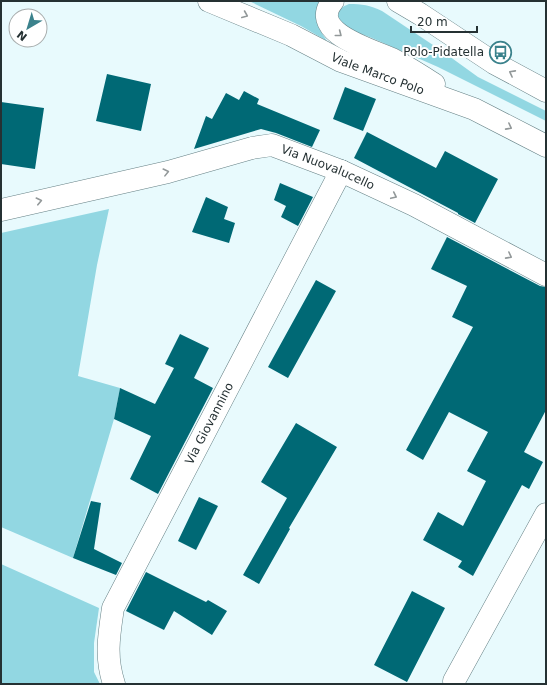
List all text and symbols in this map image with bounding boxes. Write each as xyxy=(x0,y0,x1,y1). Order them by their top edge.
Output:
north arrow xyxy=(8,8,48,48)
scale bar xyxy=(411,8,477,34)
one-way arrow xyxy=(242,11,249,19)
text: 20 m xyxy=(417,15,448,29)
text: N xyxy=(15,28,30,43)
one-way arrow xyxy=(335,29,342,36)
bus stop icon: Polo-Pidatella xyxy=(487,39,513,65)
place label: Polo-Pidatella xyxy=(403,45,484,59)
street label: Viale Marco Polo xyxy=(329,50,426,97)
one-way arrow xyxy=(508,70,516,78)
one-way arrow xyxy=(504,122,512,130)
street label: Via Nuovalucello xyxy=(279,142,377,193)
one-way arrow xyxy=(163,169,169,177)
one-way arrow xyxy=(390,191,398,199)
one-way arrow xyxy=(36,198,42,206)
one-way arrow xyxy=(505,251,513,258)
street label: Via Giovannino xyxy=(182,380,236,467)

